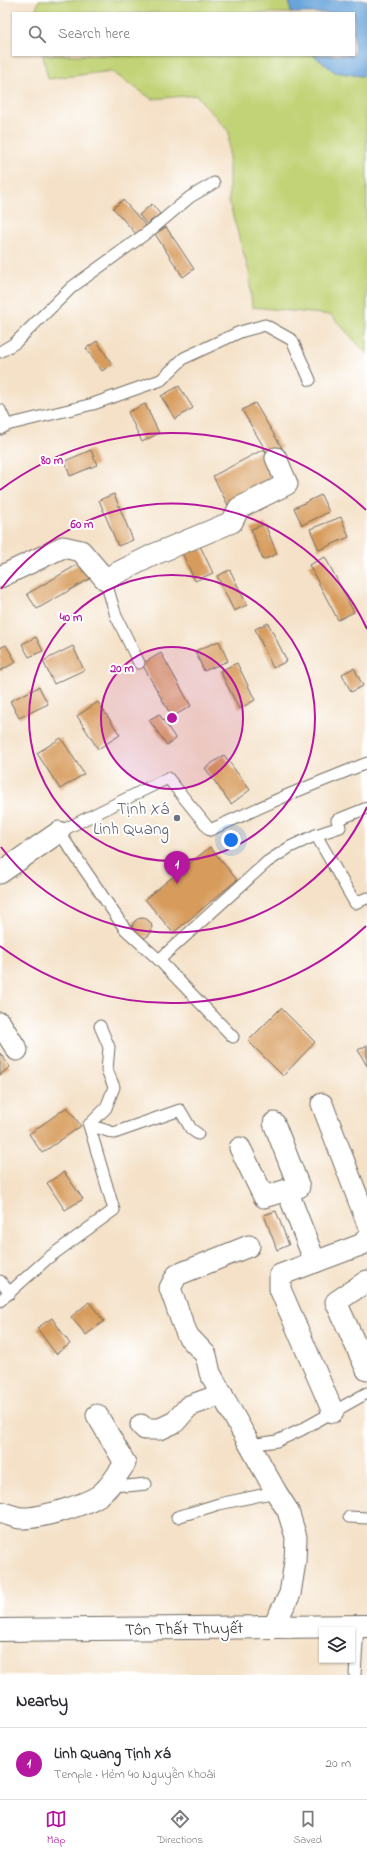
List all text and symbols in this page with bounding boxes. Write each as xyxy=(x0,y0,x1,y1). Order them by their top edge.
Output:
search box xyxy=(12,12,355,56)
icon: search xyxy=(26,23,48,45)
text: Search here xyxy=(58,23,130,45)
text: 80 m xyxy=(40,452,64,470)
text: 60 m xyxy=(70,516,94,534)
text: 40 m xyxy=(59,609,83,627)
text: 20 m xyxy=(109,660,134,678)
centre of rings xyxy=(165,711,179,725)
place label: Tịnh Xá Linh Quang xyxy=(93,797,169,844)
marker: Tịnh Xá Linh Quang xyxy=(172,813,182,823)
your location xyxy=(221,830,241,850)
pin: 1 xyxy=(164,851,190,884)
street label: Tôn Thất Thuyết xyxy=(125,1616,244,1644)
map controls xyxy=(319,1627,355,1663)
button: layers xyxy=(319,1627,355,1663)
text: Nearby xyxy=(16,1689,68,1714)
text: Linh Quang Tịnh Xá xyxy=(54,1743,171,1765)
text: 1 xyxy=(27,1754,31,1773)
text: 20 m xyxy=(326,1754,351,1773)
text: Temple · Hẻm 40 Nguyễn Khoái xyxy=(54,1765,216,1784)
tab: Map xyxy=(45,1808,67,1848)
tab: Directions xyxy=(157,1808,203,1848)
tab: Saved xyxy=(293,1808,322,1848)

